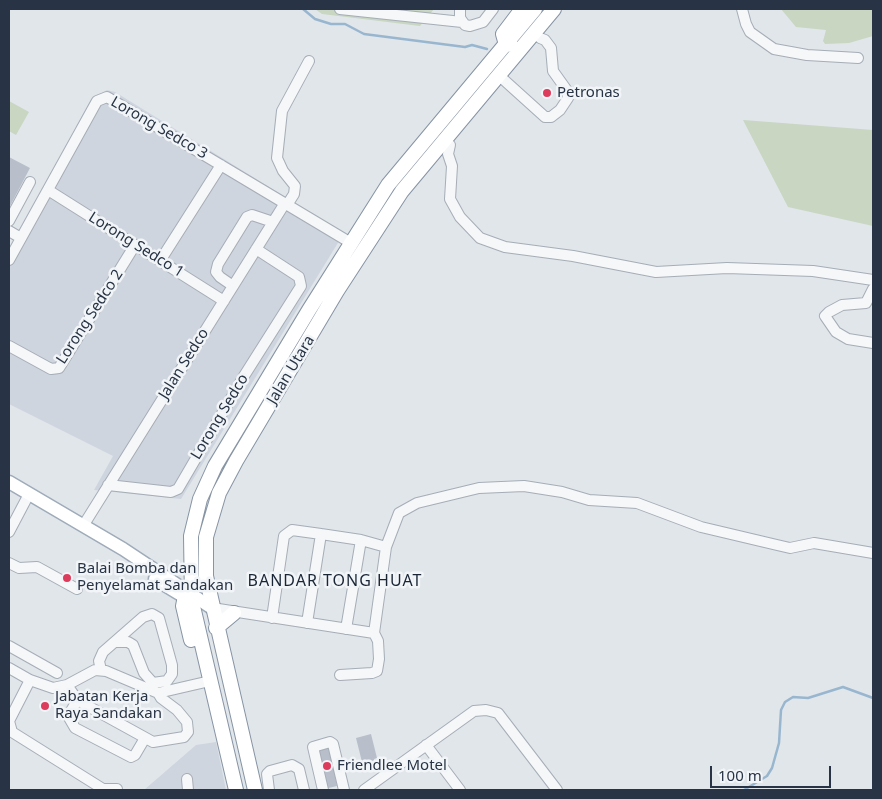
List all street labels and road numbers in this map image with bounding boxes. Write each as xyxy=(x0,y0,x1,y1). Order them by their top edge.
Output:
street label: Lorong Sedco 3 xyxy=(107,93,211,163)
street label: Lorong Sedco 1 xyxy=(85,208,187,282)
street label: Lorong Sedco 2 xyxy=(53,266,127,368)
street label: Jalan Sedco xyxy=(155,325,213,403)
street label: Jalan Utara xyxy=(263,332,319,408)
street label: Lorong Sedco xyxy=(187,371,253,463)

